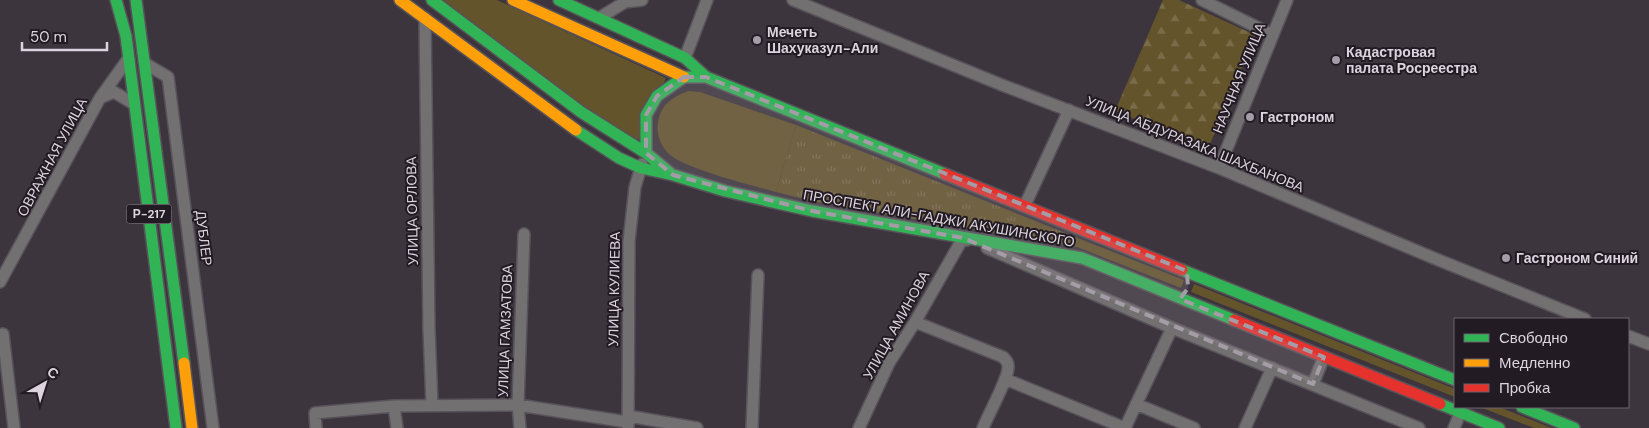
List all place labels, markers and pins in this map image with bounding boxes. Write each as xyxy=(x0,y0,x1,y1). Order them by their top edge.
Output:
place label: Мечеть Шахуказул-Али xyxy=(767,23,878,57)
marker: Мечеть Шахуказул-Али xyxy=(751,34,763,46)
place label: Кадастровая палата Росреестра xyxy=(1346,43,1477,77)
marker: Кадастровая палата Росреестра xyxy=(1330,54,1342,66)
place label: Гастроном xyxy=(1260,108,1334,126)
marker: Гастроном xyxy=(1244,111,1256,123)
place label: Гастроном Синий xyxy=(1516,249,1638,267)
marker: Гастроном Синий xyxy=(1500,252,1512,264)

